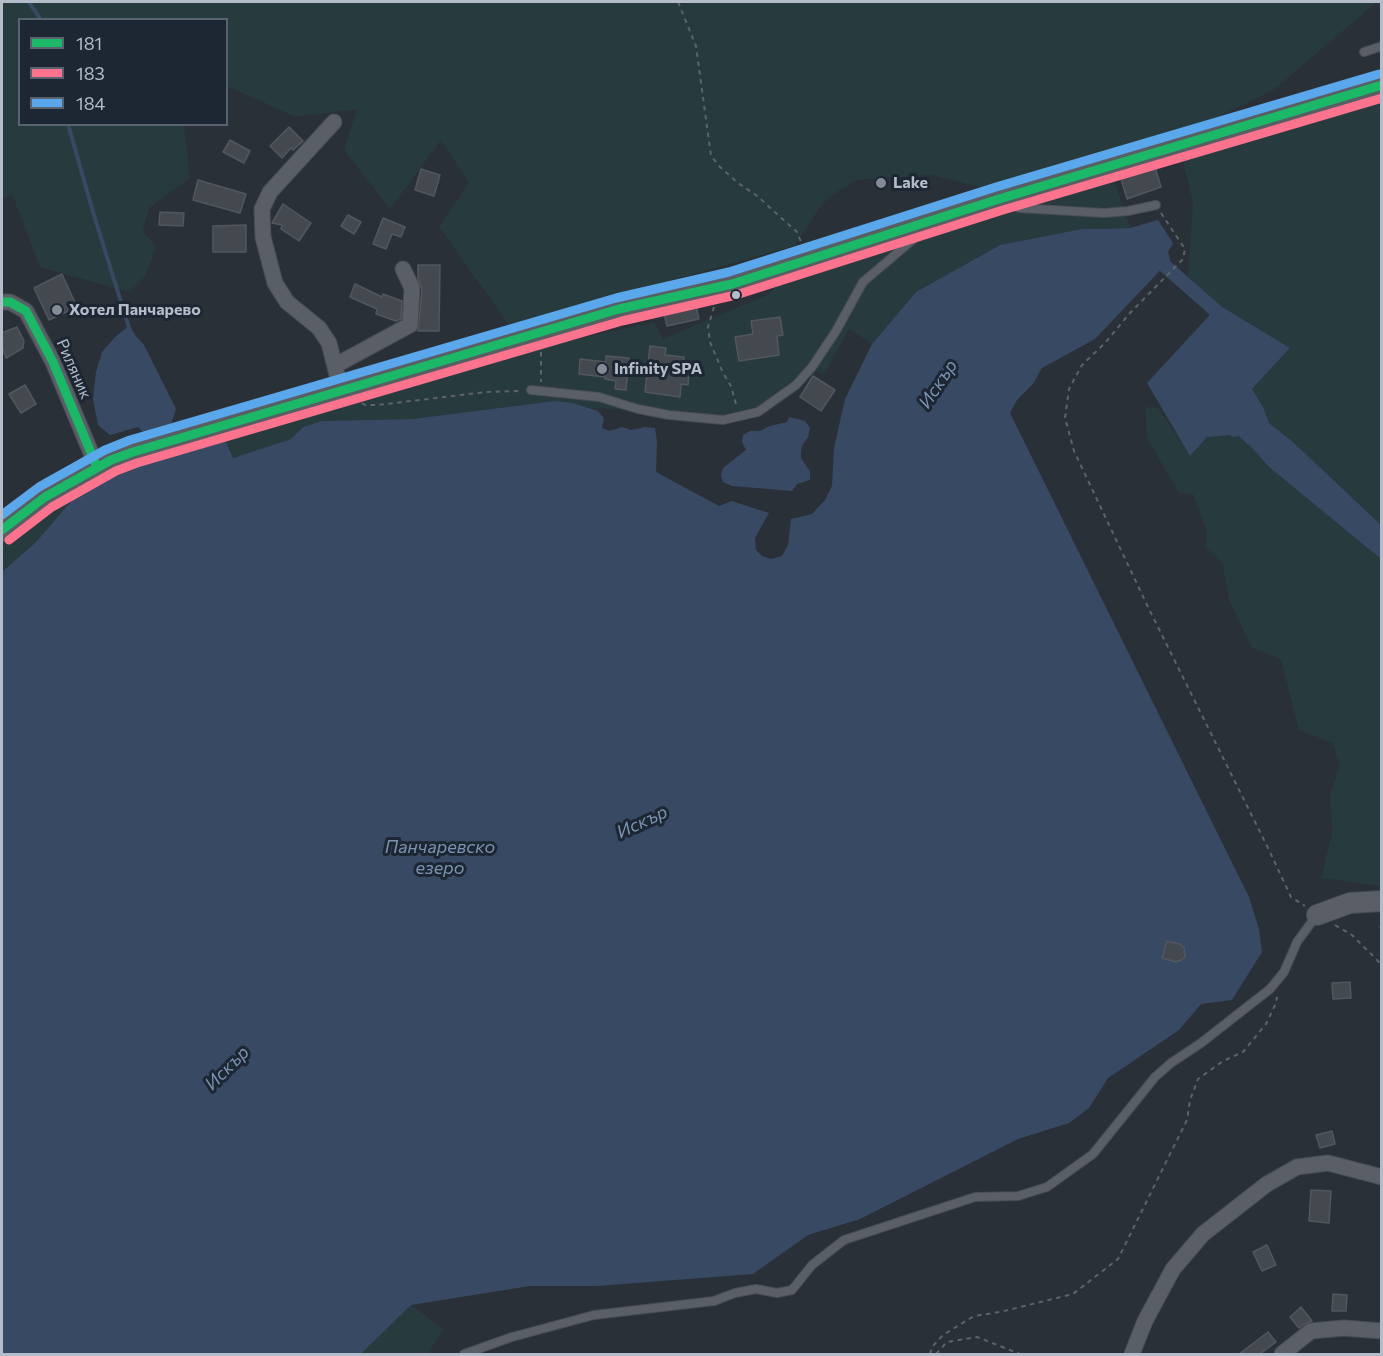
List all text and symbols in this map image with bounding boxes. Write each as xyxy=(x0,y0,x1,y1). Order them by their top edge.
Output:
legend xyxy=(18,18,228,126)
text: 181 xyxy=(76,32,102,54)
text: 183 xyxy=(76,62,105,84)
text: 184 xyxy=(76,92,105,114)
place label: Lake xyxy=(893,173,928,193)
marker: Lake xyxy=(874,176,888,190)
unlabelled marker xyxy=(730,289,742,301)
place label: Хотел Панчарево xyxy=(69,300,201,320)
marker: Хотел Панчарево xyxy=(50,303,64,317)
street label: Риляник xyxy=(52,336,96,402)
water label: Искър xyxy=(914,356,962,412)
place label: Infinity SPA xyxy=(614,359,702,379)
marker: Infinity SPA xyxy=(595,362,609,376)
water label: Искър xyxy=(613,801,671,843)
water label: Панчаревско езеро xyxy=(385,836,495,878)
water label: Искър xyxy=(200,1041,254,1095)

